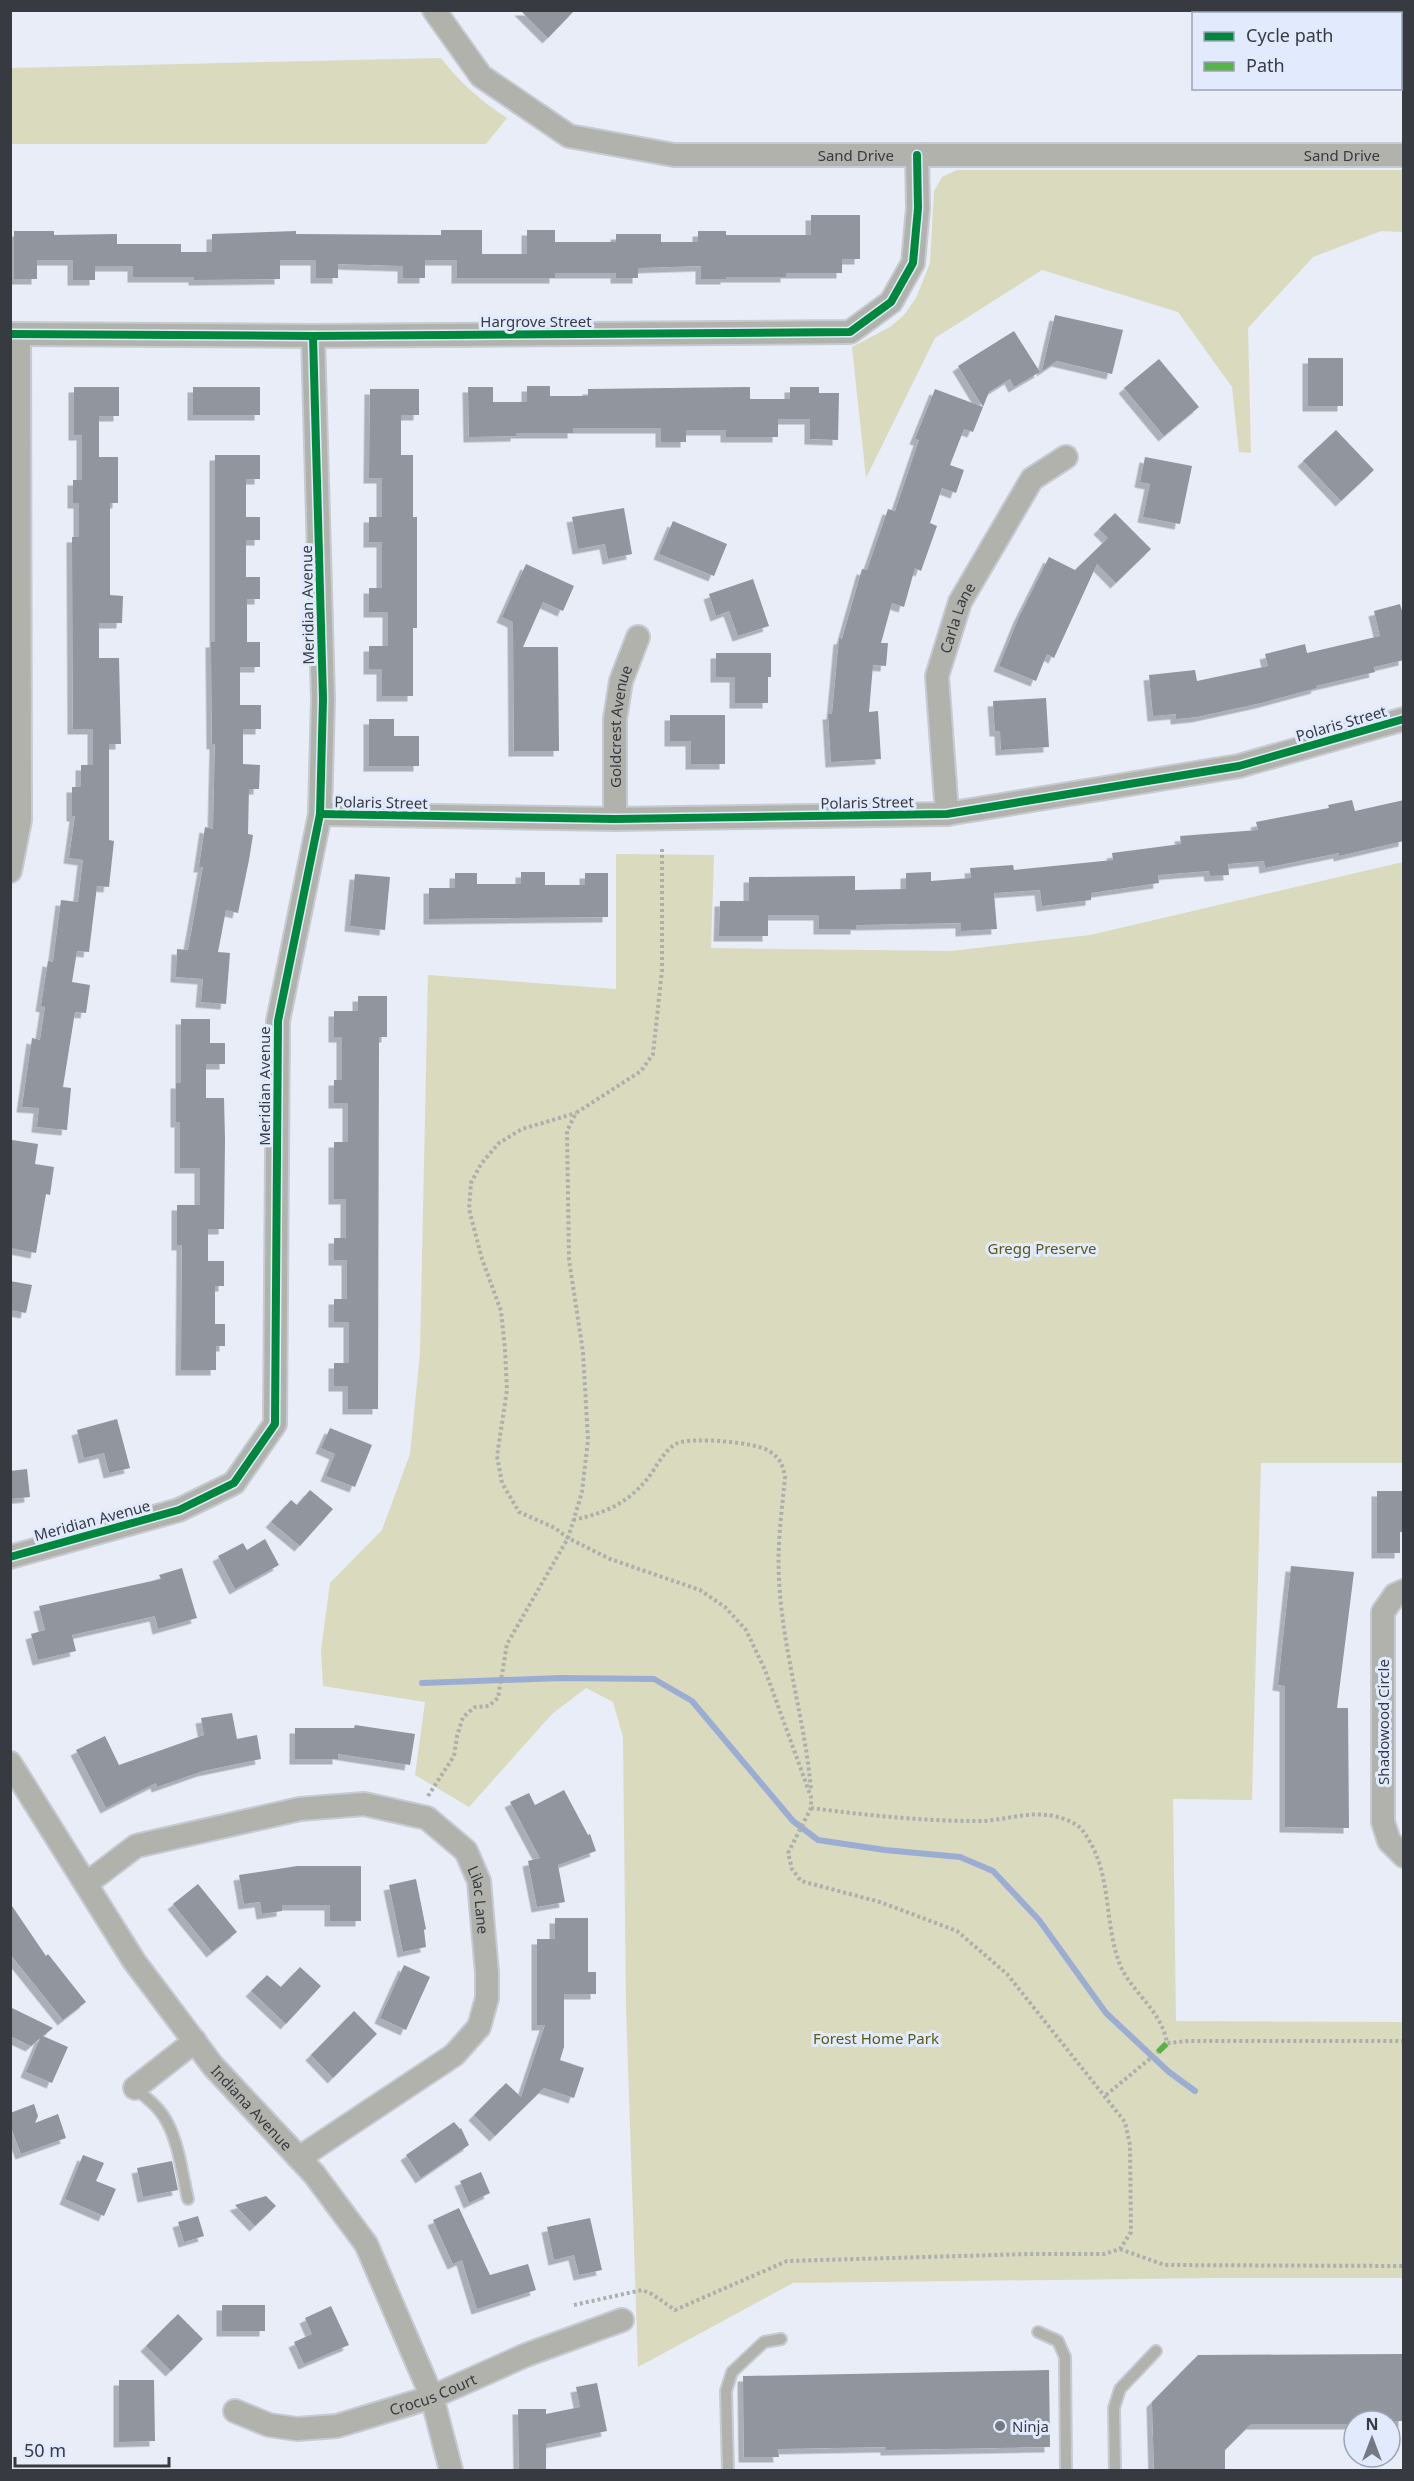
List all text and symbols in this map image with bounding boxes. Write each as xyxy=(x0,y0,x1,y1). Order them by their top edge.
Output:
legend xyxy=(1192,12,1402,90)
text: Cycle path xyxy=(1246,23,1333,47)
text: Path xyxy=(1246,53,1285,77)
street label: Sand Drive xyxy=(818,145,894,165)
street label: Sand Drive xyxy=(1304,145,1380,165)
street label: Hargrove Street xyxy=(480,311,592,331)
street label: Meridian Avenue xyxy=(296,545,318,665)
street label: Carla Lane xyxy=(935,579,979,656)
street label: Goldcrest Avenue xyxy=(605,662,636,788)
street label: Polaris Street xyxy=(1293,700,1389,745)
street label: Polaris Street xyxy=(334,791,428,813)
street label: Polaris Street xyxy=(820,791,914,813)
street label: Meridian Avenue xyxy=(254,1026,274,1146)
park label: Gregg Preserve xyxy=(988,1238,1096,1258)
street label: Meridian Avenue xyxy=(32,1495,152,1545)
street label: Shadowood Circle xyxy=(1373,1659,1393,1785)
street label: Lilac Lane xyxy=(463,1862,494,1935)
park label: Forest Home Park xyxy=(813,2028,939,2048)
street label: Indiana Avenue xyxy=(207,2061,297,2155)
street label: Crocus Court xyxy=(387,2368,480,2419)
north arrow xyxy=(1342,2409,1402,2469)
text: N xyxy=(1365,2413,1379,2435)
place label: Ninja xyxy=(1012,2416,1049,2436)
marker: Ninja xyxy=(993,2419,1007,2433)
scale bar xyxy=(15,2430,170,2468)
text: 50 m xyxy=(24,2438,66,2462)

